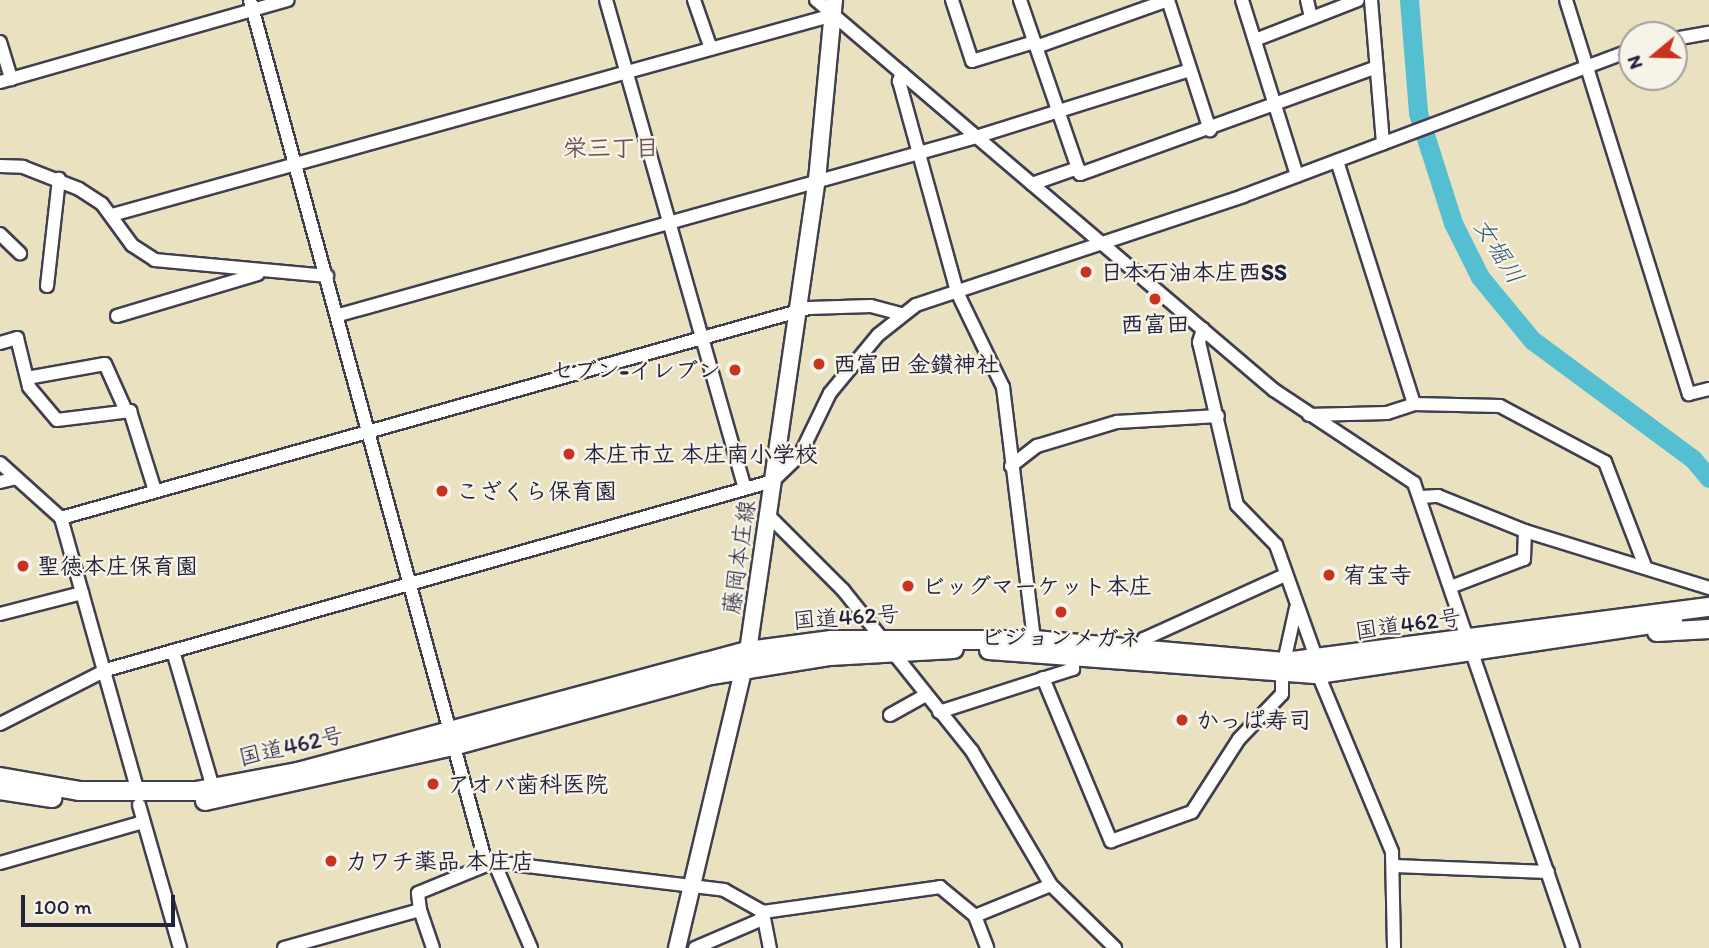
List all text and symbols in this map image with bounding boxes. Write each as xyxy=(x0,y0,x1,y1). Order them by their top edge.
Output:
north arrow xyxy=(1618,21,1688,91)
text: N xyxy=(1622,53,1648,72)
district label: 栄三丁目 xyxy=(563,134,659,162)
water label: 女堀川 xyxy=(1468,213,1530,289)
place label: 日本石油本庄西SS xyxy=(1100,258,1287,286)
marker: 日本石油本庄西SS xyxy=(1078,264,1094,280)
marker: 西富田 xyxy=(1147,291,1163,307)
place label: 西富田 xyxy=(1121,310,1189,338)
place label: 西富田 金鑚神社 xyxy=(833,350,999,378)
place label: セブン-イレブン xyxy=(551,356,721,384)
marker: 西富田 金鑚神社 xyxy=(811,356,827,372)
marker: セブン-イレブン xyxy=(727,362,743,378)
place label: 本庄市立 本庄南小学校 xyxy=(583,440,818,468)
marker: 本庄市立 本庄南小学校 xyxy=(561,446,577,462)
place label: こざくら保育園 xyxy=(456,477,617,505)
marker: こざくら保育園 xyxy=(434,483,450,499)
street label: 藤岡本庄線 xyxy=(717,498,761,616)
place label: 聖徳本庄保育園 xyxy=(37,552,198,580)
marker: 聖徳本庄保育園 xyxy=(15,558,31,574)
place label: 宥宝寺 xyxy=(1343,561,1412,589)
marker: 宥宝寺 xyxy=(1321,567,1337,583)
place label: ビッグマーケット本庄 xyxy=(922,572,1152,600)
marker: ビッグマーケット本庄 xyxy=(900,578,916,594)
street label: 国道462号 xyxy=(792,599,900,635)
street label: 国道462号 xyxy=(1353,603,1463,645)
marker: ビジョンメガネ xyxy=(1053,604,1069,620)
place label: ビジョンメガネ xyxy=(981,623,1141,651)
place label: かっぱ寿司 xyxy=(1196,706,1311,734)
marker: かっぱ寿司 xyxy=(1174,712,1190,728)
street label: 国道462号 xyxy=(236,721,346,771)
place label: アオバ歯科医院 xyxy=(447,770,608,798)
marker: アオバ歯科医院 xyxy=(425,776,441,792)
place label: カワチ薬品 本庄店 xyxy=(345,847,534,875)
marker: カワチ薬品 本庄店 xyxy=(323,853,339,869)
scale bar xyxy=(24,881,178,925)
text: 100 m xyxy=(34,894,92,919)

